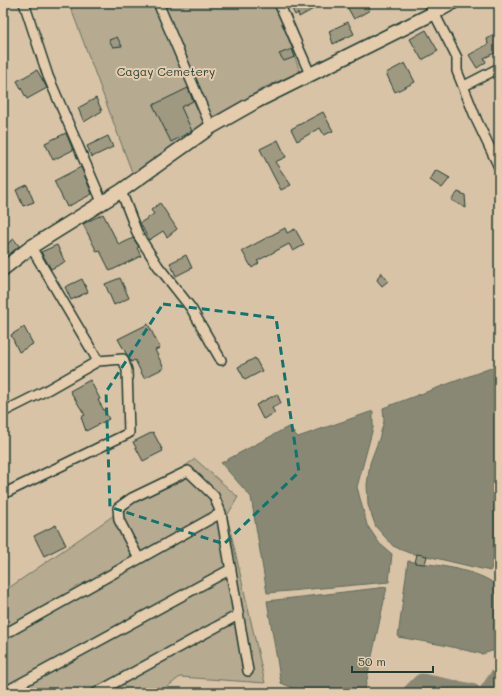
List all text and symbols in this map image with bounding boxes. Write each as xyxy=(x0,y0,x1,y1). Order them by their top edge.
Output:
park label: Cagay Cemetery xyxy=(117,63,215,79)
scale bar xyxy=(352,648,433,674)
text: 50 m xyxy=(358,653,386,669)

